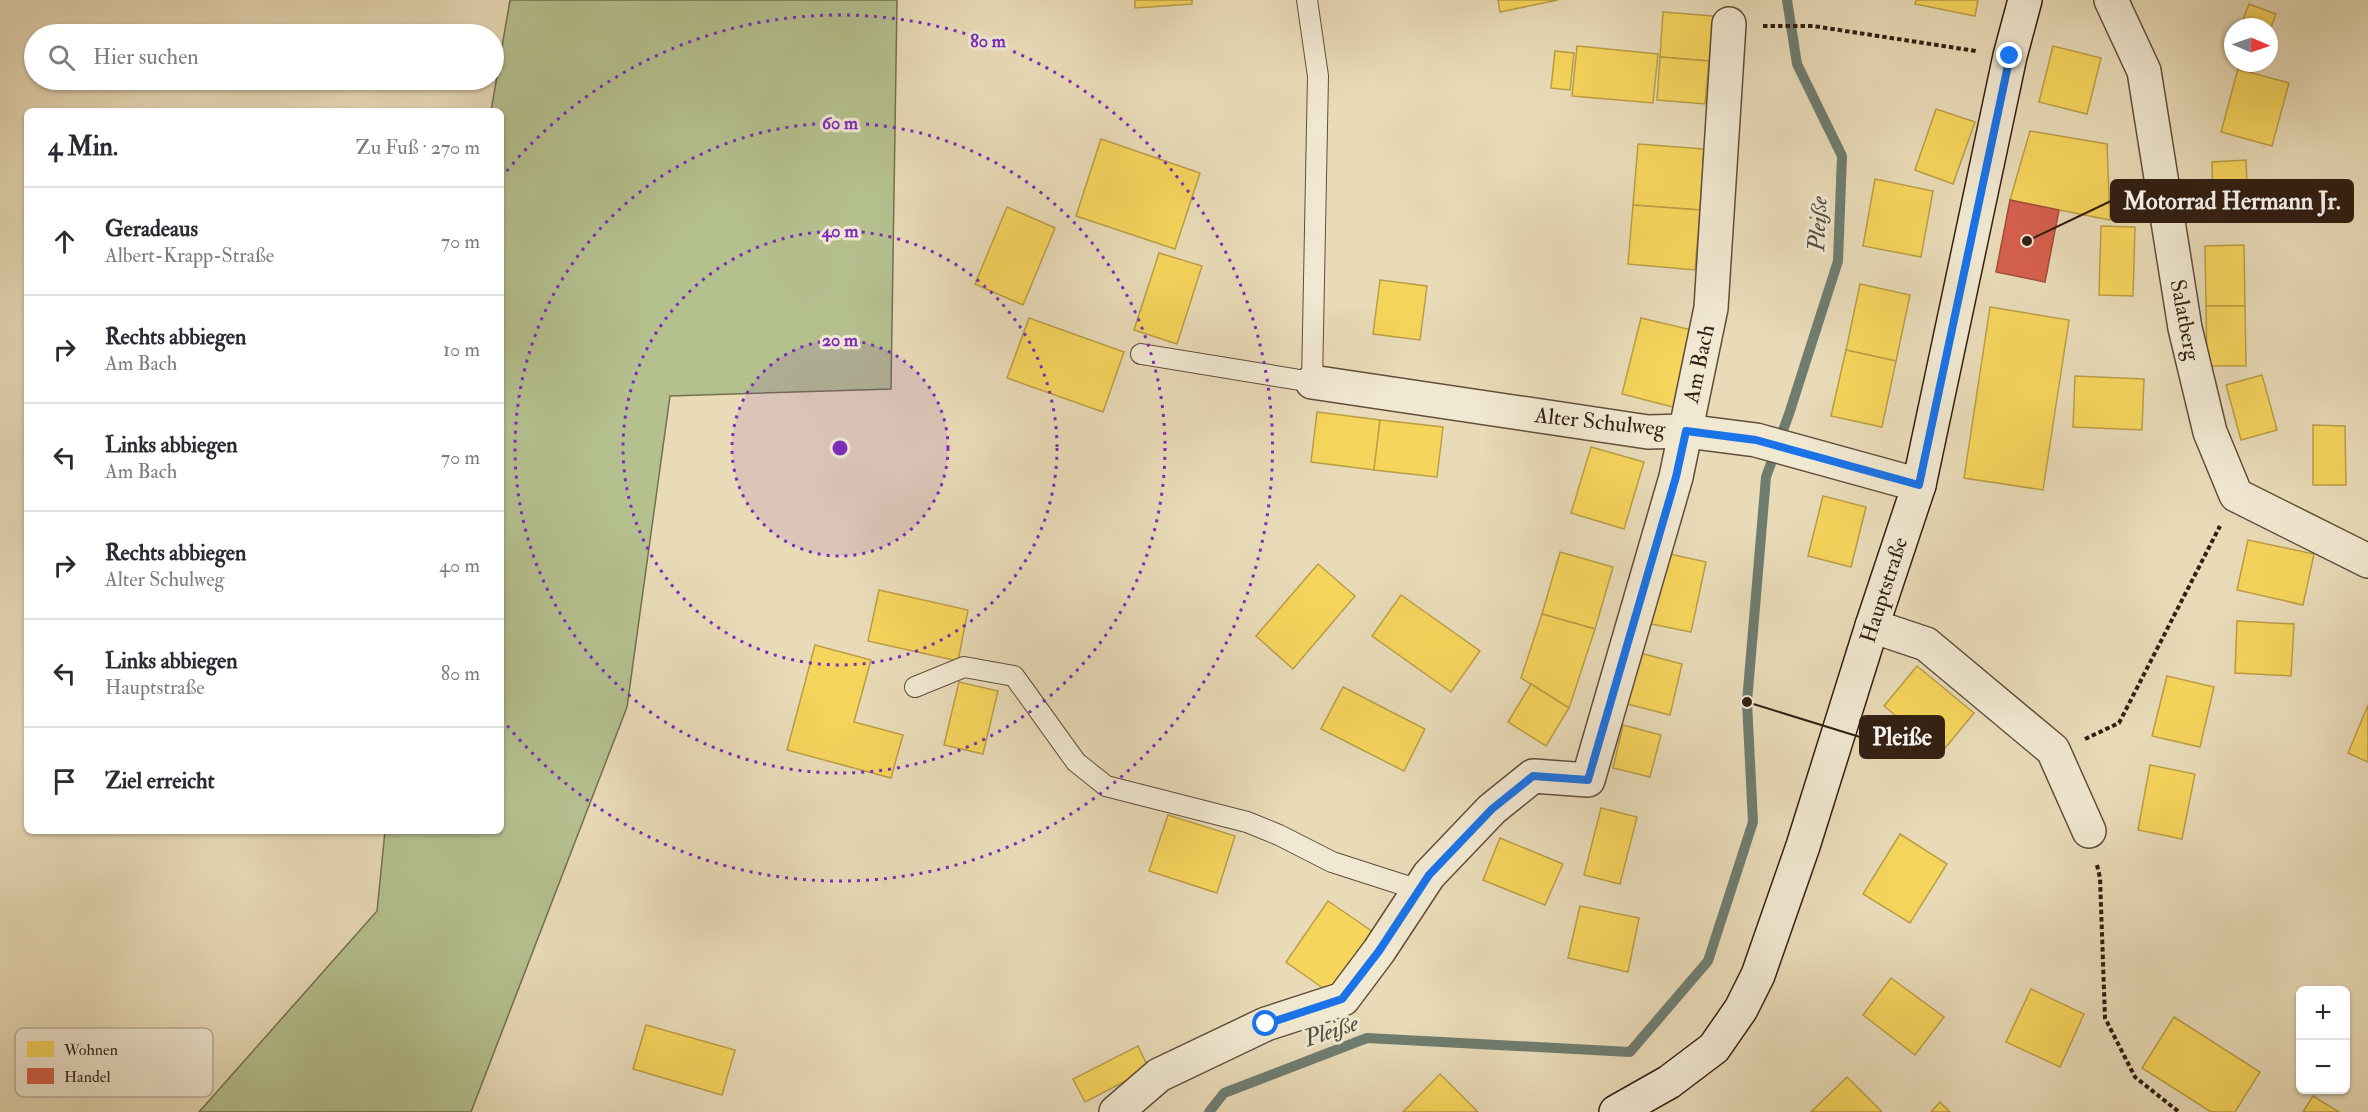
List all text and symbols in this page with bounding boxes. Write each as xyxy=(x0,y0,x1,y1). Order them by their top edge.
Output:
north arrow xyxy=(2224,18,2278,72)
search box xyxy=(24,24,504,90)
text: 80 m xyxy=(970,30,1007,53)
icon: search xyxy=(45,41,78,74)
route end xyxy=(1996,42,2022,68)
text: Hier suchen xyxy=(93,43,199,71)
text: 60 m xyxy=(822,112,859,135)
text: 4 Min. xyxy=(48,131,118,163)
text: Zu Fuß · 270 m xyxy=(356,135,480,160)
callout: Motorrad Hermann Jr. xyxy=(2111,180,2353,222)
text: Motorrad Hermann Jr. xyxy=(2122,186,2341,217)
water label: Pleiße xyxy=(1801,194,1835,254)
text: Geradeaus xyxy=(105,215,198,243)
text: 40 m xyxy=(821,220,859,243)
icon: ahead xyxy=(48,225,81,258)
text: 70 m xyxy=(441,229,480,254)
text: Albert-Krapp-Straße xyxy=(105,243,274,268)
street label: Salatberg xyxy=(2163,277,2207,364)
street label: Am Bach xyxy=(1677,322,1721,407)
text: Rechts abbiegen xyxy=(105,323,246,351)
text: 20 m xyxy=(822,329,859,352)
icon: right xyxy=(48,333,81,366)
text: 10 m xyxy=(443,337,480,362)
text: Am Bach xyxy=(105,351,177,376)
street label: Alter Schulweg xyxy=(1532,401,1668,443)
text: Links abbiegen xyxy=(105,431,238,459)
centre of rings xyxy=(830,438,850,458)
icon: left xyxy=(48,441,81,474)
text: 70 m xyxy=(441,445,480,470)
text: Am Bach xyxy=(105,459,177,484)
street label: Hauptstraße xyxy=(1854,534,1915,647)
text: Rechts abbiegen xyxy=(105,539,246,567)
icon: right xyxy=(48,549,81,582)
text: 40 m xyxy=(439,553,480,578)
text: Alter Schulweg xyxy=(105,567,224,592)
text: Links abbiegen xyxy=(105,647,238,675)
icon: left xyxy=(48,657,81,690)
text: 80 m xyxy=(441,661,480,686)
text: Hauptstraße xyxy=(105,675,205,700)
callout: Pleiße xyxy=(1860,716,1944,758)
text: Pleiße xyxy=(1872,722,1932,753)
icon: arrive xyxy=(48,765,81,798)
text: Ziel erreicht xyxy=(105,767,215,795)
map controls xyxy=(2296,986,2350,1094)
button: + xyxy=(2296,986,2350,1040)
water label: Pleiße xyxy=(1299,1007,1363,1055)
route start xyxy=(1252,1010,1278,1036)
legend xyxy=(15,1028,213,1097)
text: Wohnen xyxy=(63,1040,118,1060)
button: − xyxy=(2296,1040,2350,1094)
text: Handel xyxy=(64,1067,111,1087)

